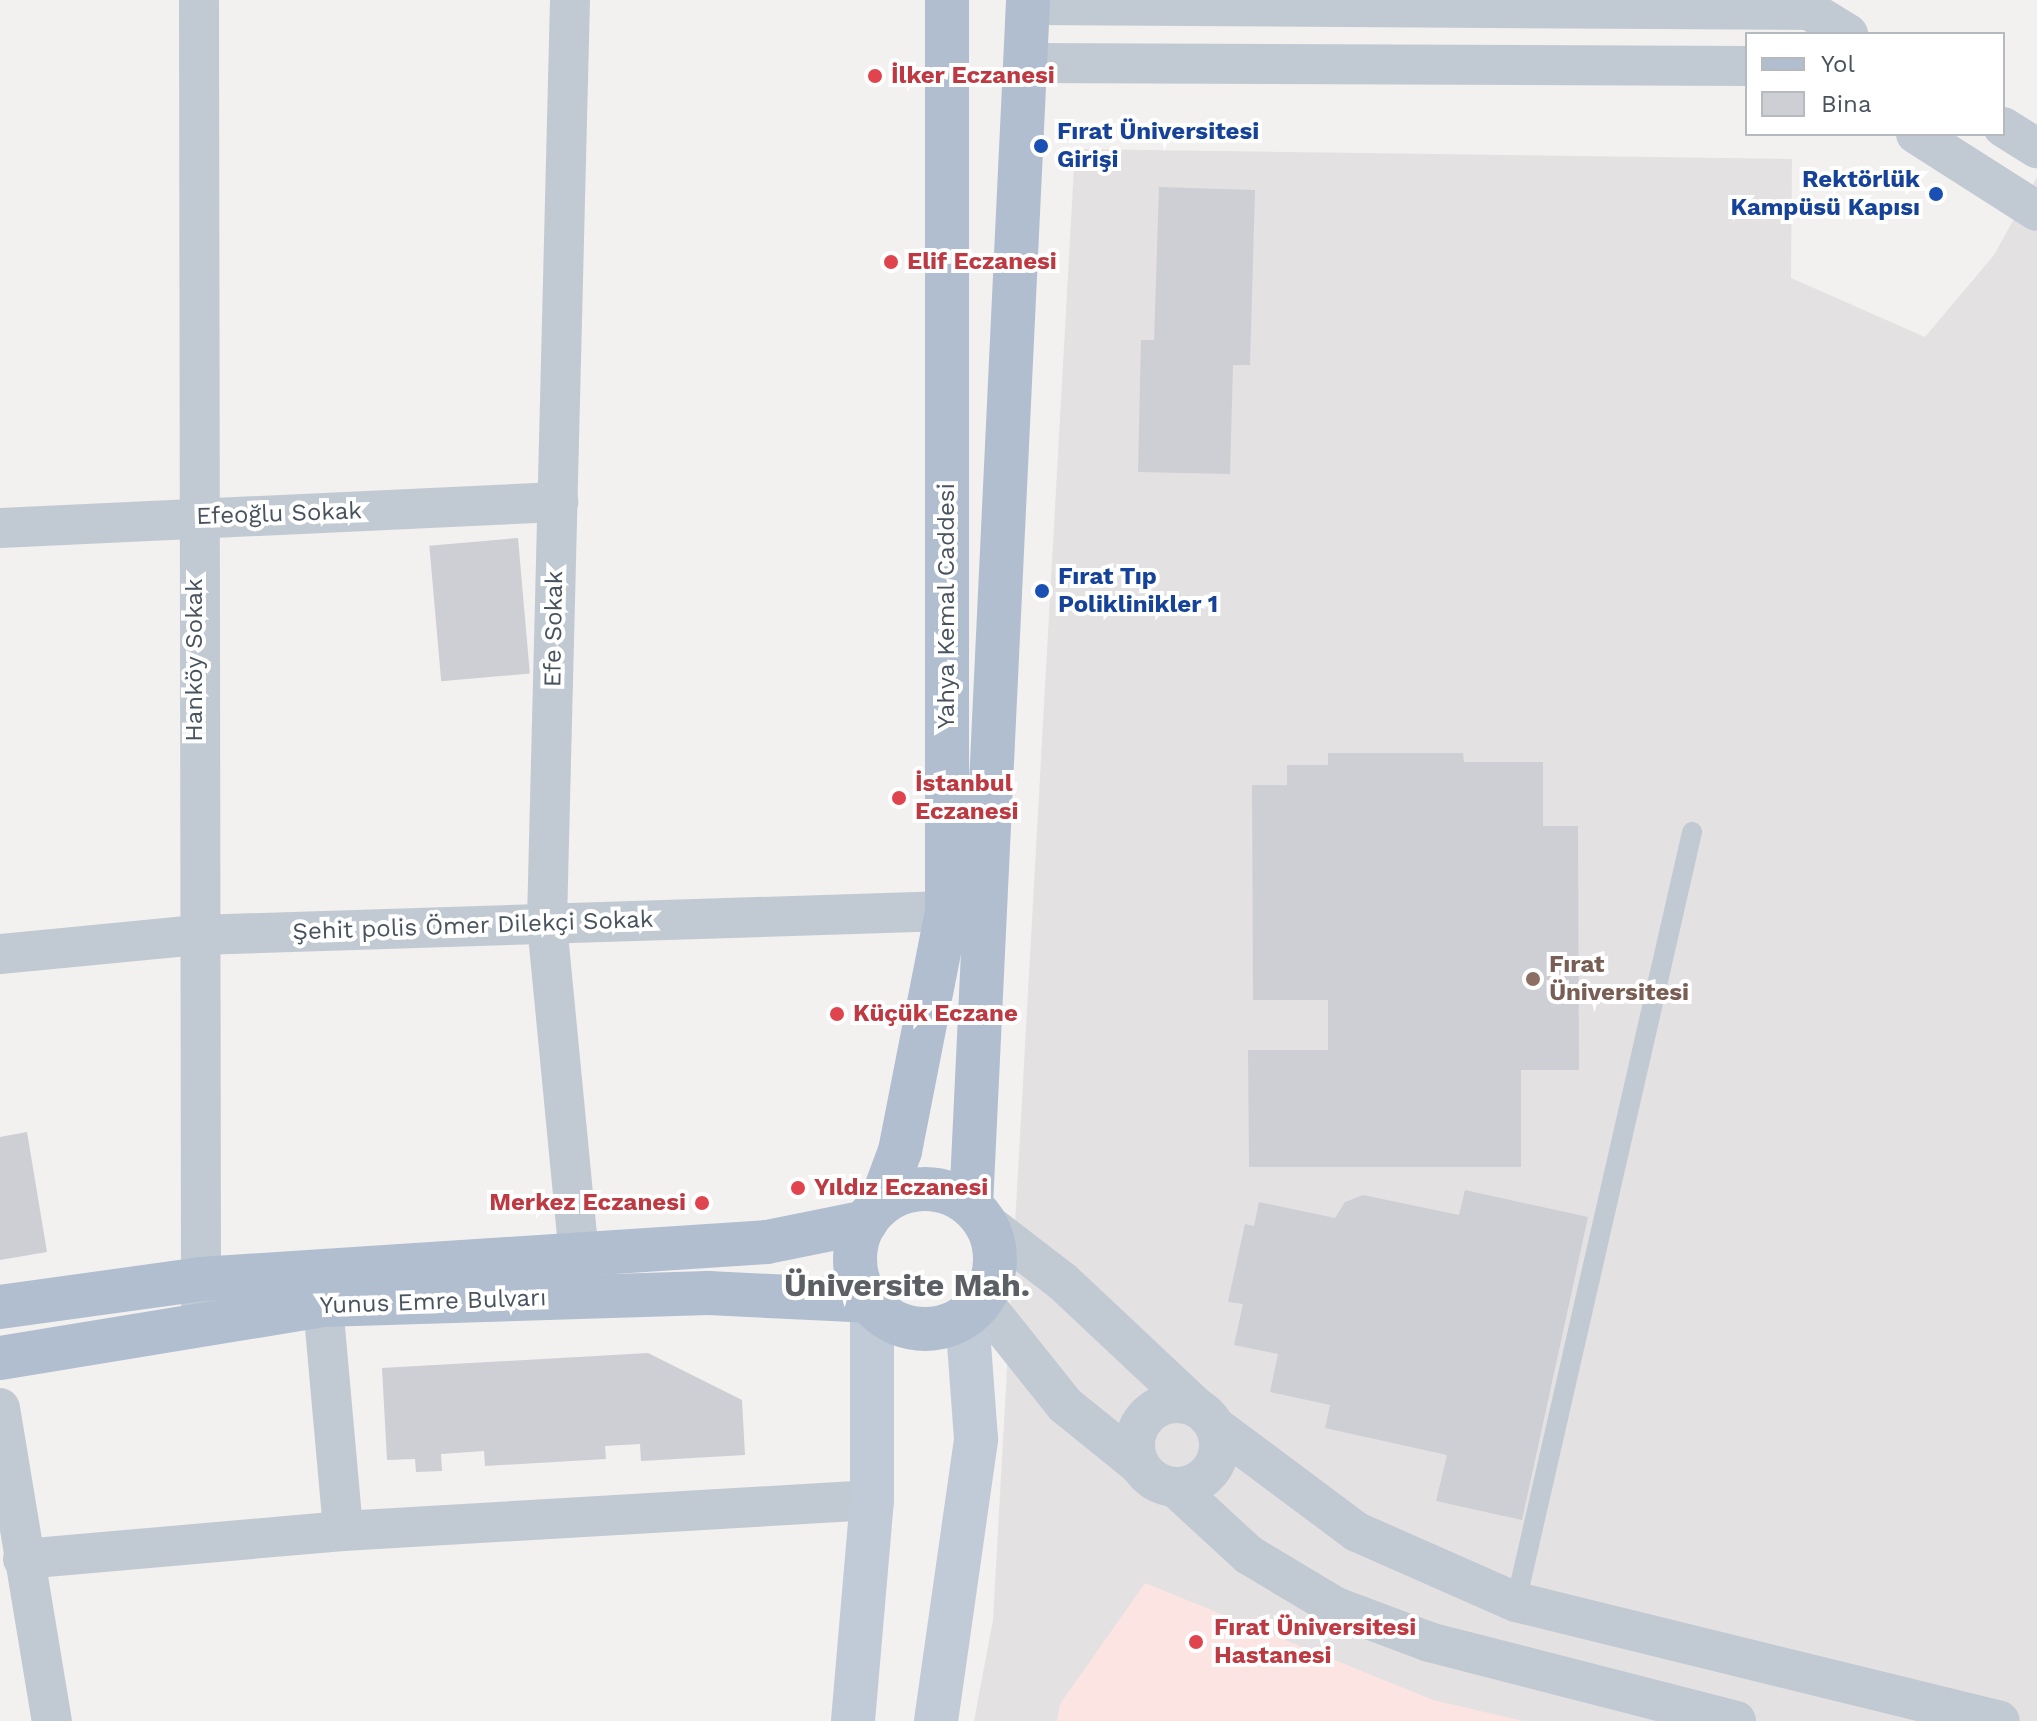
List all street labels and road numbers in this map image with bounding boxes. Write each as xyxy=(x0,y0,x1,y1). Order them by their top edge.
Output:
street label: Yahya Kemal Caddesi xyxy=(933,482,961,730)
street label: Efeoğlu Sokak xyxy=(196,497,362,531)
street label: Efe Sokak xyxy=(539,571,569,687)
street label: Hanköy Sokak xyxy=(181,578,209,742)
street label: Şehit polis Ömer Dilekçi Sokak xyxy=(292,905,654,947)
street label: Yunus Emre Bulvarı xyxy=(319,1284,547,1320)

